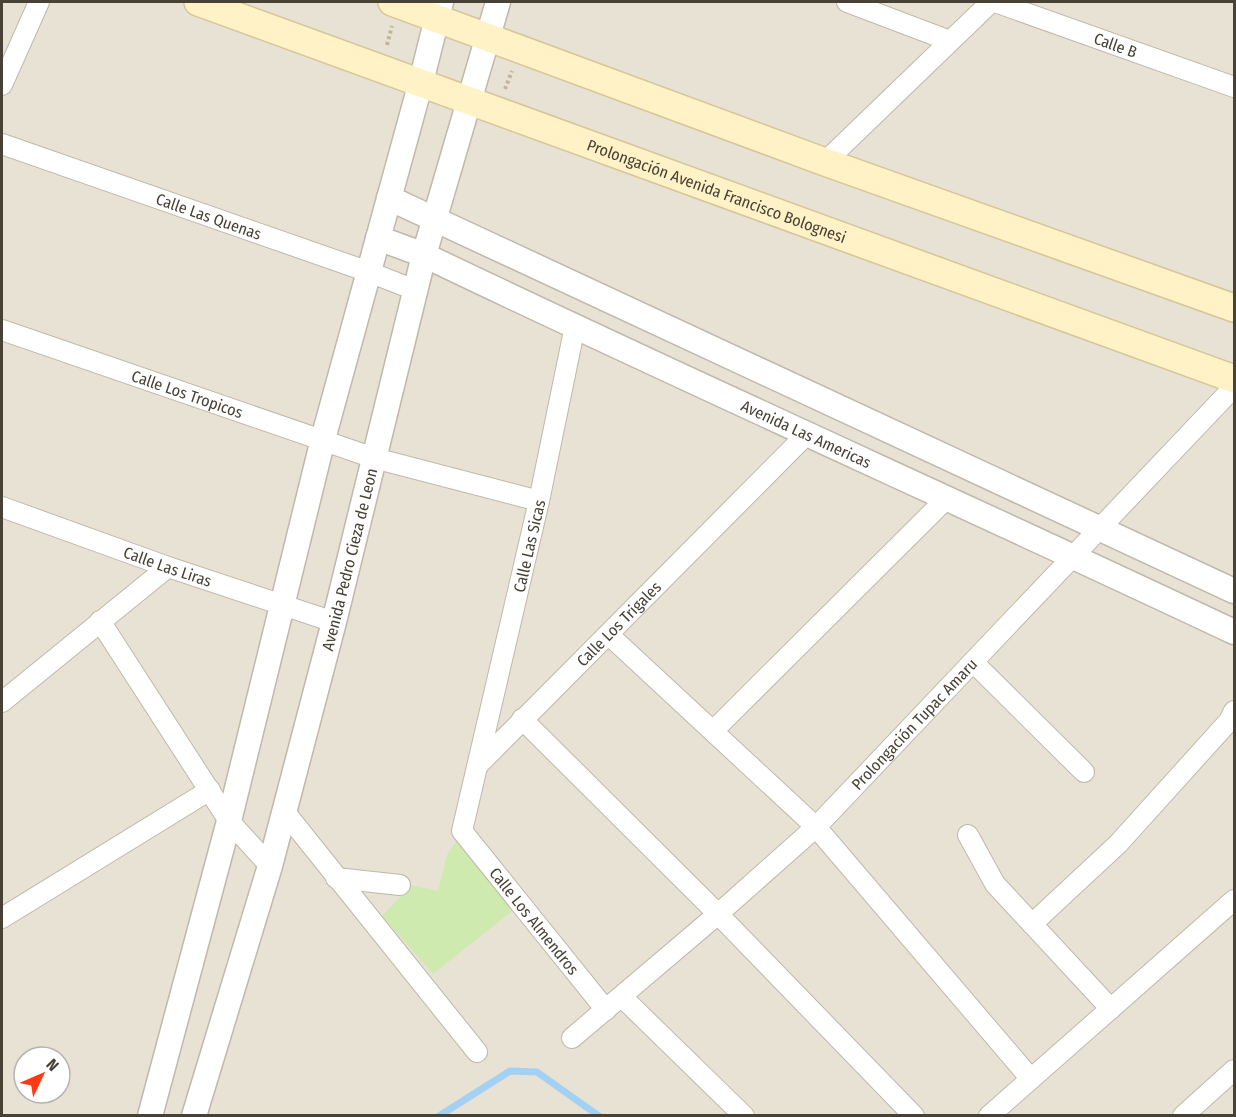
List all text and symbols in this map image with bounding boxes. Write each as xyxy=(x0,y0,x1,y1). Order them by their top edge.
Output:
street label: Calle B xyxy=(1091,29,1140,62)
street label: Prolongación Avenida Francisco Bolognesi xyxy=(584,135,849,247)
street label: Calle Las Quenas xyxy=(153,189,264,244)
street label: Calle Los Tropicos xyxy=(129,366,245,422)
street label: Avenida Las Americas xyxy=(738,396,874,472)
street label: Avenida Pedro Cieza de Leon xyxy=(318,466,381,653)
street label: Calle Las Sicas xyxy=(510,498,549,594)
street label: Calle Las Liras xyxy=(121,543,214,591)
street label: Calle Los Trigales xyxy=(573,577,665,670)
street label: Prolongación Tupac Amaru xyxy=(848,655,981,794)
street label: Calle Los Almendros xyxy=(485,864,583,979)
north arrow xyxy=(12,1045,72,1105)
text: N xyxy=(42,1055,63,1075)

